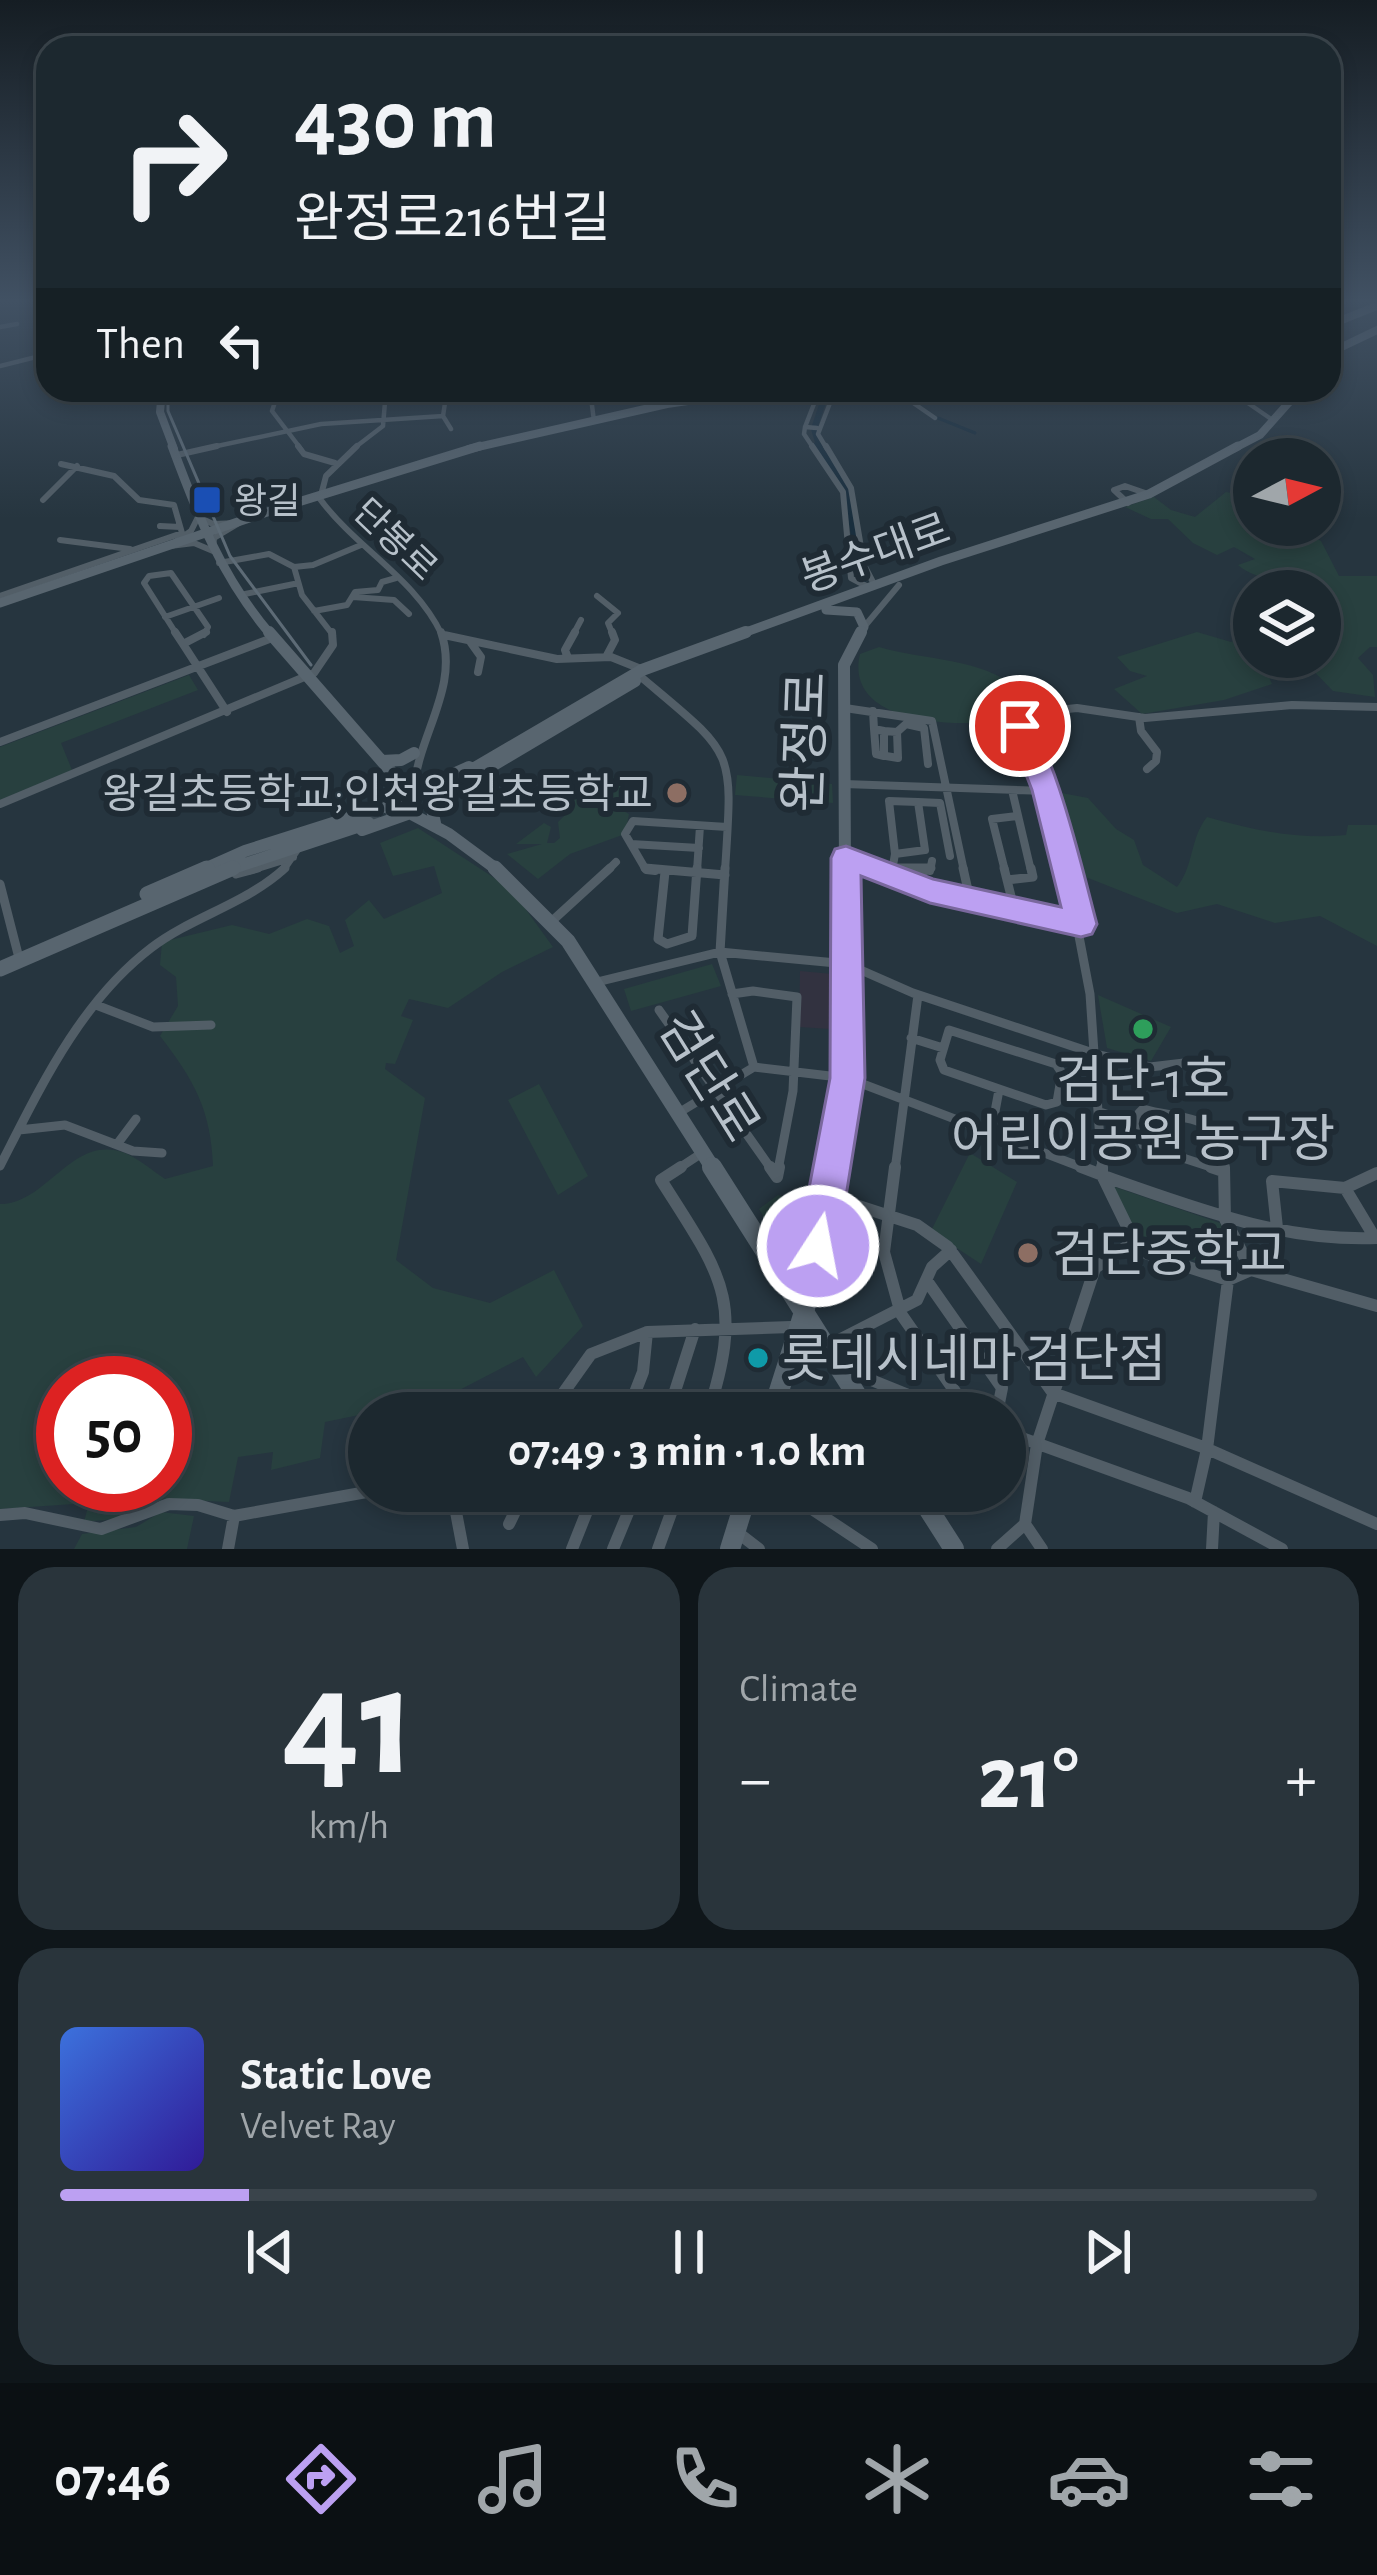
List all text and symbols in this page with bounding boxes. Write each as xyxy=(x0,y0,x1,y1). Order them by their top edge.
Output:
text: 430 m xyxy=(294,80,497,164)
icon: right xyxy=(96,84,252,240)
text: 완정로216번길 xyxy=(294,193,611,247)
icon: left xyxy=(209,312,275,378)
text: Then xyxy=(96,322,185,367)
north arrow xyxy=(1233,438,1341,546)
map controls xyxy=(1233,438,1341,678)
place label: 왕길 xyxy=(234,483,300,520)
marker: 왕길 xyxy=(191,484,223,516)
street label: 단봉로 xyxy=(346,492,444,588)
street label: 봉수대로 xyxy=(796,507,955,600)
button: layers xyxy=(1233,570,1341,678)
street label: 완정로 xyxy=(777,671,834,813)
pin xyxy=(969,675,1071,777)
icon: arrive xyxy=(987,693,1053,759)
place label: 왕길초등학교;인천왕길초등학교 xyxy=(102,773,653,816)
marker: 왕길초등학교;인천왕길초등학교 xyxy=(664,780,690,806)
street label: 검단로 xyxy=(649,1003,768,1151)
marker: 검단-1호 어린이공원 농구장 xyxy=(1130,1016,1156,1042)
place label: 검단-1호 어린이공원 농구장 xyxy=(951,1054,1335,1166)
position arrow xyxy=(755,1183,881,1309)
place label: 검단중학교 xyxy=(1052,1228,1287,1281)
marker: 검단중학교 xyxy=(1015,1240,1041,1266)
place label: 롯데시네마 검단점 xyxy=(782,1333,1166,1386)
marker: 롯데시네마 검단점 xyxy=(745,1345,771,1371)
speed limit sign: 50 xyxy=(36,1356,192,1512)
text: 07:49 · 3 min · 1.0 km xyxy=(508,1429,866,1474)
text: 41 xyxy=(281,1647,416,1803)
text: Climate xyxy=(740,1670,858,1709)
text: 21° xyxy=(978,1735,1079,1825)
text: − xyxy=(740,1747,771,1813)
text: + xyxy=(1285,1747,1317,1813)
text: km/h xyxy=(309,1807,389,1846)
text: Static Love xyxy=(240,2053,432,2098)
text: Velvet Ray xyxy=(240,2107,396,2146)
icon: previous xyxy=(237,2219,303,2285)
icon: pause xyxy=(656,2219,722,2285)
icon: next xyxy=(1075,2219,1141,2285)
icon: directions xyxy=(279,2437,363,2521)
icon: music xyxy=(471,2437,555,2521)
icon: phone xyxy=(663,2437,747,2521)
icon: climate xyxy=(855,2437,939,2521)
icon: car xyxy=(1047,2437,1131,2521)
icon: filters xyxy=(1239,2437,1323,2521)
text: 07:46 xyxy=(54,2452,171,2506)

